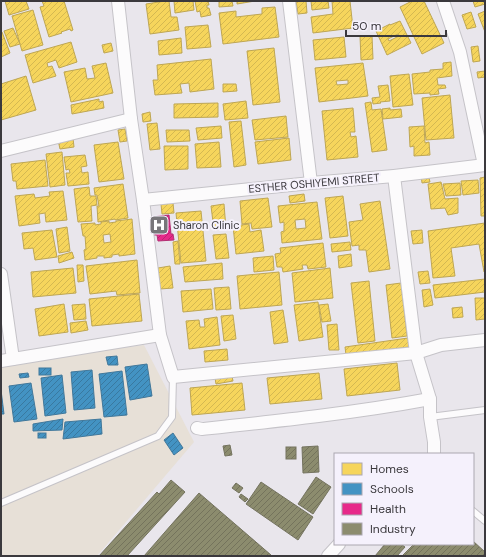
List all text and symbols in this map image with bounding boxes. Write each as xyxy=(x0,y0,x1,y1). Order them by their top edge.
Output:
scale bar xyxy=(346,12,446,38)
text: 50 m xyxy=(352,18,381,34)
street label: ESTHER OSHIYEMI STREET xyxy=(248,170,380,196)
hospital icon: Sharon Clinic xyxy=(148,214,170,236)
place label: Sharon Clinic xyxy=(173,218,240,232)
legend xyxy=(334,453,474,545)
text: Homes xyxy=(370,461,409,477)
text: Schools xyxy=(370,481,414,497)
text: Health xyxy=(370,501,406,517)
text: Industry xyxy=(370,521,416,537)

